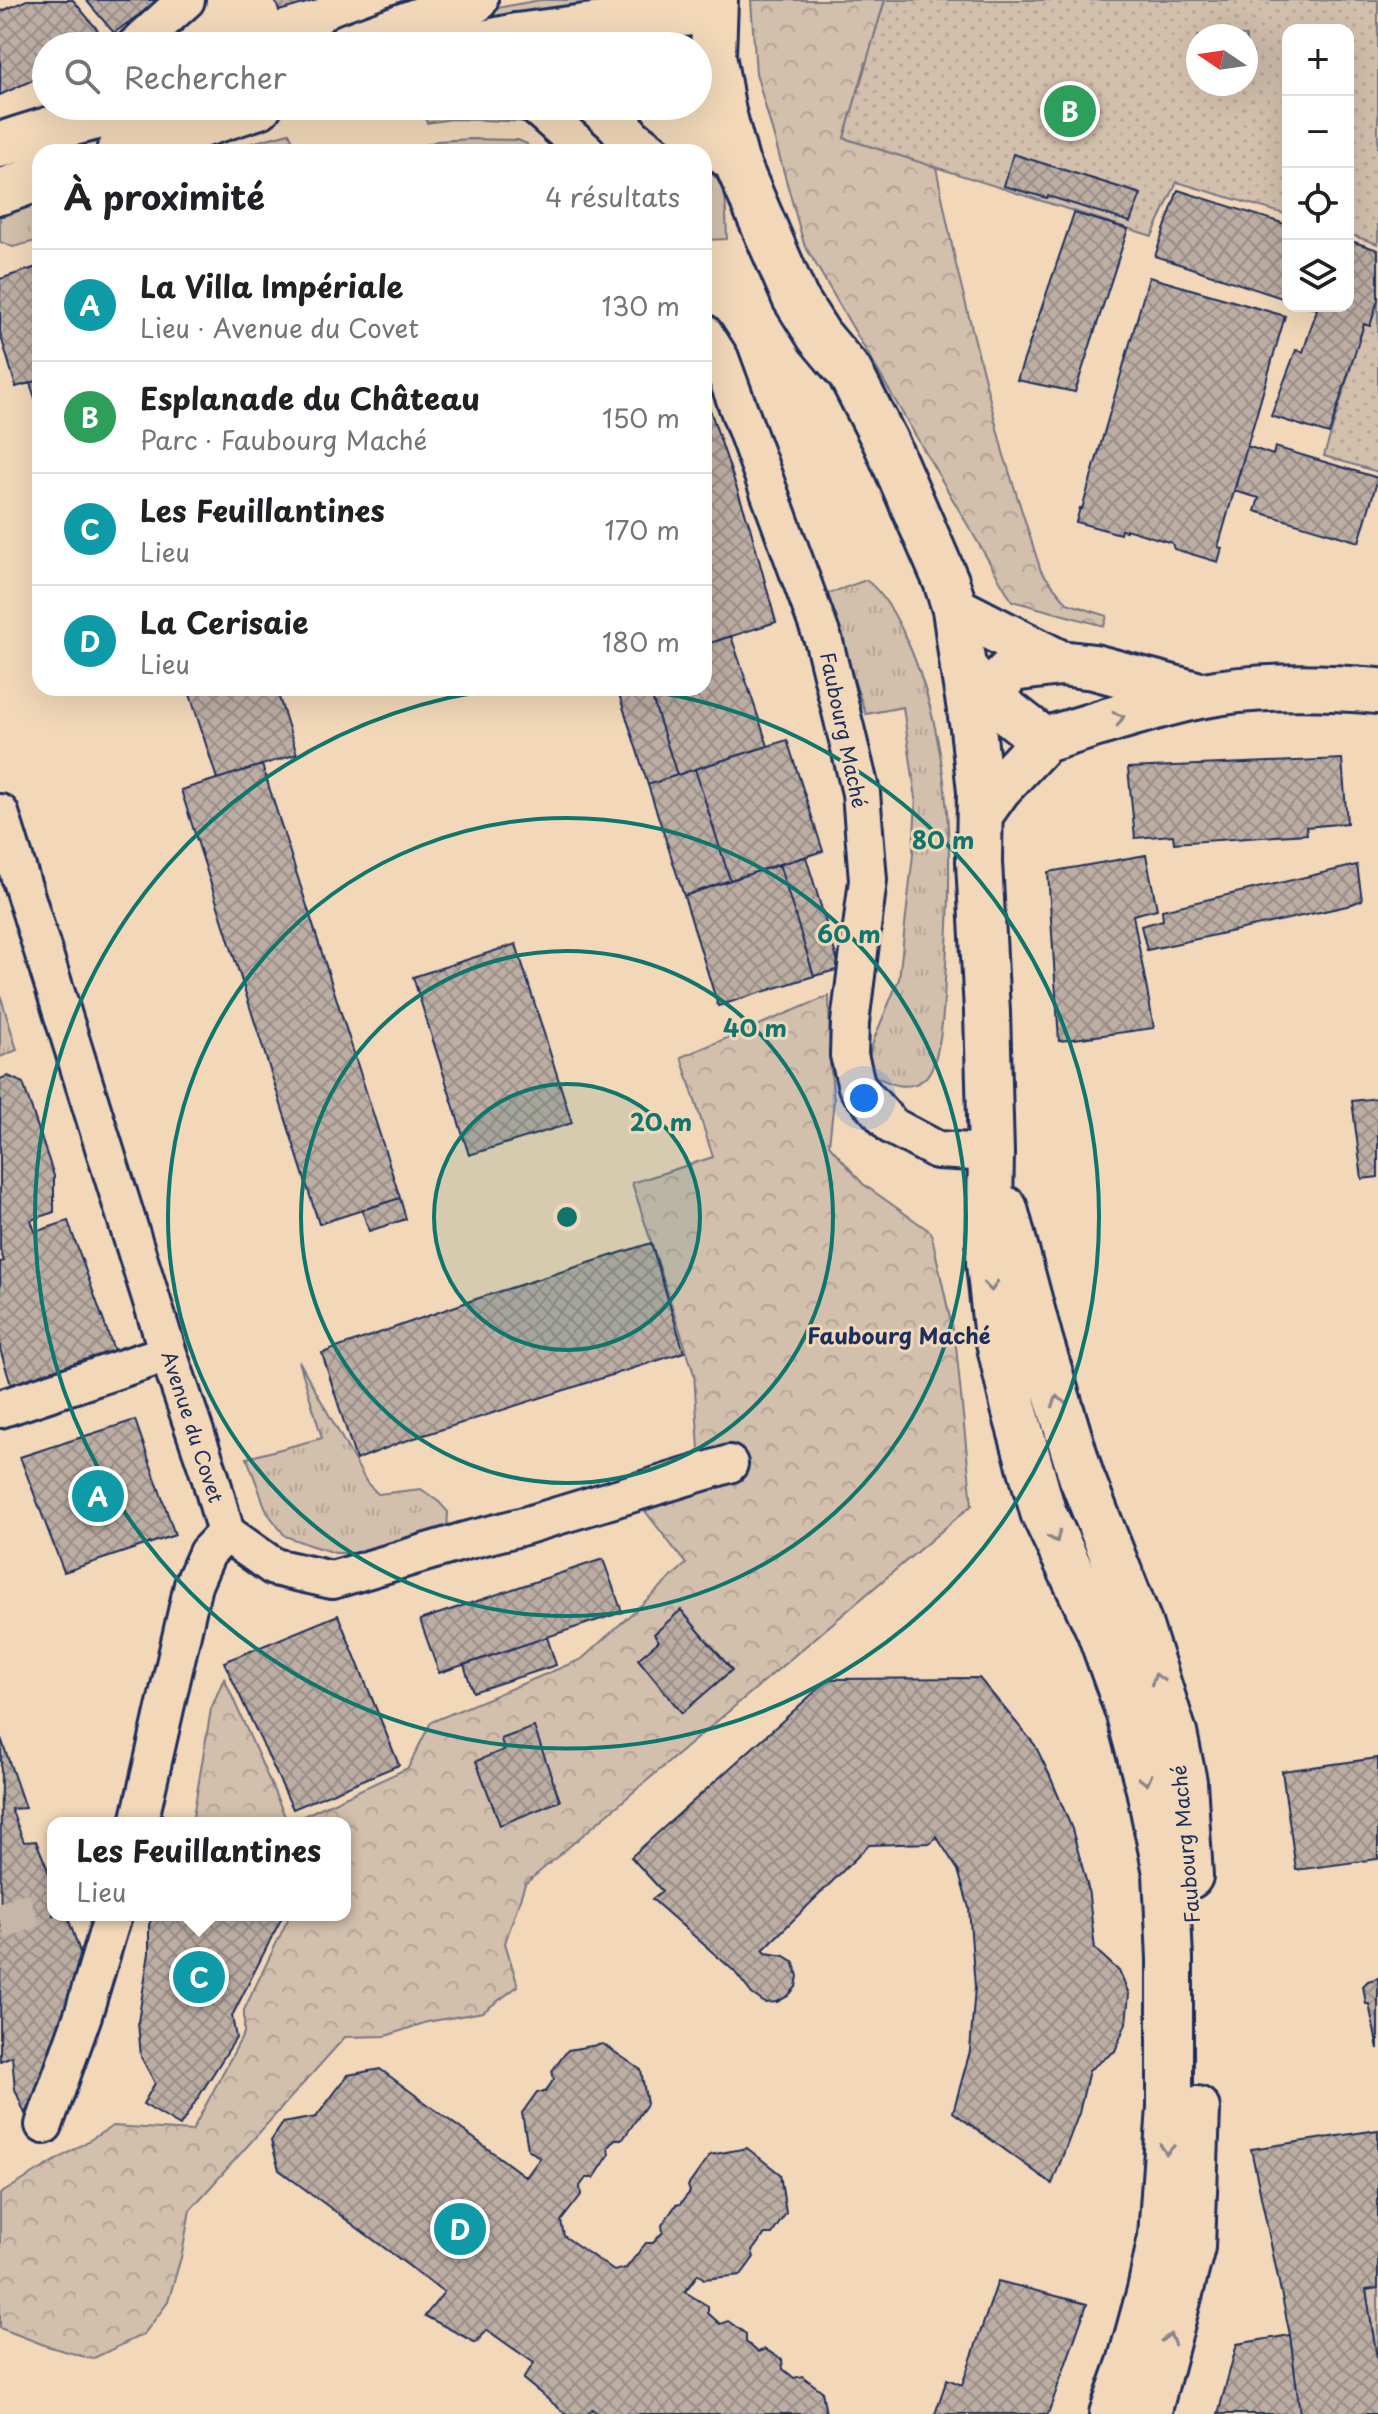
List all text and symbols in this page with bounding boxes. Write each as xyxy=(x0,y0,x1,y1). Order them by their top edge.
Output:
north arrow xyxy=(1186,24,1258,96)
map controls xyxy=(1282,24,1354,312)
button: + xyxy=(1282,24,1354,96)
search box xyxy=(32,32,712,120)
icon: search xyxy=(60,54,104,98)
text: Rechercher xyxy=(124,54,287,99)
pin: B xyxy=(1044,81,1096,141)
button: − xyxy=(1282,96,1354,168)
button: locate xyxy=(1282,168,1354,240)
text: À proximité xyxy=(64,170,265,222)
text: 4 résultats xyxy=(545,177,680,216)
button: layers xyxy=(1282,240,1354,312)
text: La Villa Impériale xyxy=(140,263,403,308)
text: A xyxy=(80,286,100,325)
text: 130 m xyxy=(601,286,680,325)
text: Lieu · Avenue du Covet xyxy=(140,308,419,347)
text: Esplanade du Château xyxy=(140,375,480,420)
text: B xyxy=(81,398,99,437)
text: 150 m xyxy=(602,398,680,437)
text: Parc · Faubourg Maché xyxy=(140,420,427,459)
text: Les Feuillantines xyxy=(140,487,385,532)
text: C xyxy=(80,510,100,549)
text: 170 m xyxy=(605,510,680,549)
text: Lieu xyxy=(140,532,190,571)
text: La Cerisaie xyxy=(140,599,308,644)
text: D xyxy=(80,622,100,661)
text: 180 m xyxy=(602,622,680,661)
text: Lieu xyxy=(140,644,190,683)
street label: Faubourg Maché xyxy=(813,649,875,810)
one-way arrow xyxy=(1112,711,1125,727)
text: 80 m xyxy=(912,821,974,857)
text: 60 m xyxy=(817,915,881,951)
text: 40 m xyxy=(723,1009,787,1045)
your location xyxy=(844,1078,884,1118)
text: 20 m xyxy=(630,1103,692,1139)
centre of rings xyxy=(553,1203,581,1231)
one-way arrow xyxy=(983,1280,1000,1293)
district label: Faubourg Maché xyxy=(807,1318,991,1351)
street label: Avenue du Covet xyxy=(154,1347,232,1506)
one-way arrow xyxy=(1051,1395,1067,1409)
pin: A xyxy=(72,1466,124,1526)
one-way arrow xyxy=(1045,1529,1061,1544)
one-way arrow xyxy=(1150,1673,1166,1687)
street label: Faubourg Maché xyxy=(1163,1764,1207,1924)
one-way arrow xyxy=(1137,1773,1154,1787)
popup xyxy=(47,1817,351,1921)
text: Les Feuillantines xyxy=(77,1827,321,1872)
text: Lieu xyxy=(77,1872,126,1911)
pin: C xyxy=(173,1947,225,2007)
one-way arrow xyxy=(1159,2143,1176,2156)
pin: D xyxy=(434,2199,486,2259)
one-way arrow xyxy=(1160,2332,1177,2346)

